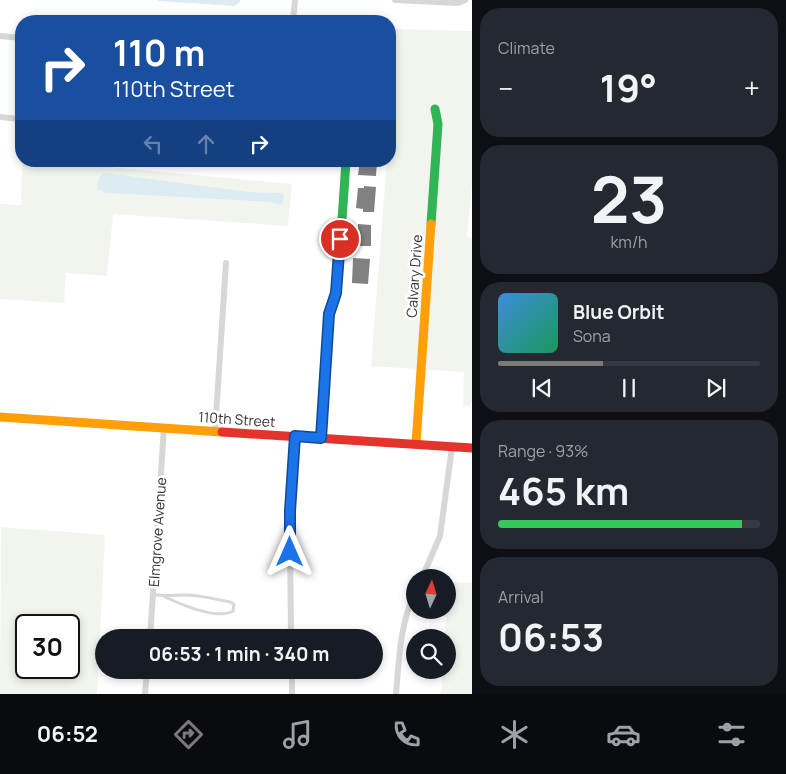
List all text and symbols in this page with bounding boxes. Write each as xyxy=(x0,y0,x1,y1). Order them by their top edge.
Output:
text: 110 m xyxy=(113,29,205,77)
icon: right xyxy=(30,35,95,100)
text: Climate xyxy=(498,37,555,59)
text: 19° xyxy=(600,61,657,113)
text: − xyxy=(498,69,513,107)
text: + xyxy=(744,69,760,107)
text: 110th Street xyxy=(113,74,234,104)
icon: left xyxy=(139,130,167,158)
icon: ahead xyxy=(192,130,220,158)
icon: right xyxy=(245,130,273,158)
text: 23 xyxy=(591,154,667,243)
pin xyxy=(319,218,361,260)
icon: arrive xyxy=(326,225,354,253)
text: km/h xyxy=(610,231,648,253)
street label: Calvary Drive xyxy=(402,234,426,318)
text: Blue Orbit xyxy=(573,299,665,325)
text: Sona xyxy=(573,325,611,347)
icon: previous xyxy=(528,374,556,402)
icon: pause xyxy=(615,374,643,402)
icon: next xyxy=(702,374,730,402)
street label: 110th Street xyxy=(198,407,277,431)
text: Range · 93% xyxy=(498,440,589,462)
text: 465 km xyxy=(498,464,629,516)
street label: Elmgrove Avenue xyxy=(144,476,170,588)
position arrow xyxy=(263,525,315,577)
north arrow xyxy=(406,569,456,619)
map controls xyxy=(406,569,456,679)
text: Arrival xyxy=(498,586,544,608)
text: 06:53 xyxy=(498,610,604,662)
speed limit sign: 30 xyxy=(15,614,80,679)
button: search xyxy=(406,629,456,679)
text: 06:53 · 1 min · 340 m xyxy=(149,641,329,667)
icon: directions xyxy=(171,717,206,752)
icon: music xyxy=(280,717,315,752)
icon: phone xyxy=(389,717,424,752)
icon: climate xyxy=(497,717,532,752)
icon: car xyxy=(606,717,641,752)
icon: filters xyxy=(714,717,749,752)
text: 06:52 xyxy=(37,719,98,749)

